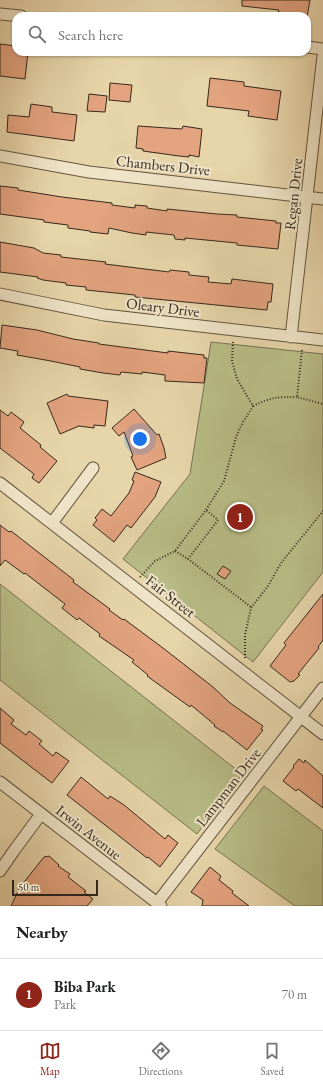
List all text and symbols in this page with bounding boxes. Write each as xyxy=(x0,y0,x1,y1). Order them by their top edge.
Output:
search box xyxy=(12,12,311,56)
icon: search xyxy=(26,23,48,45)
text: Search here xyxy=(58,25,123,44)
street label: Chambers Drive xyxy=(115,151,211,179)
street label: Regan Drive xyxy=(280,157,306,231)
street label: Oleary Drive xyxy=(125,293,201,321)
your location xyxy=(130,429,150,449)
pin: 1 xyxy=(227,502,253,532)
street label: Fair Street xyxy=(142,571,200,621)
street label: Lampman Drive xyxy=(191,744,265,830)
street label: Irwin Avenue xyxy=(52,800,126,864)
scale bar xyxy=(12,878,98,897)
text: 50 m xyxy=(18,880,39,894)
text: Nearby xyxy=(16,921,68,943)
text: Biba Park xyxy=(54,977,116,996)
text: 1 xyxy=(26,986,32,1003)
text: 70 m xyxy=(282,986,307,1003)
text: Park xyxy=(54,996,76,1013)
tab: Map xyxy=(39,1040,61,1078)
tab: Directions xyxy=(139,1040,183,1078)
tab: Saved xyxy=(261,1040,284,1078)

